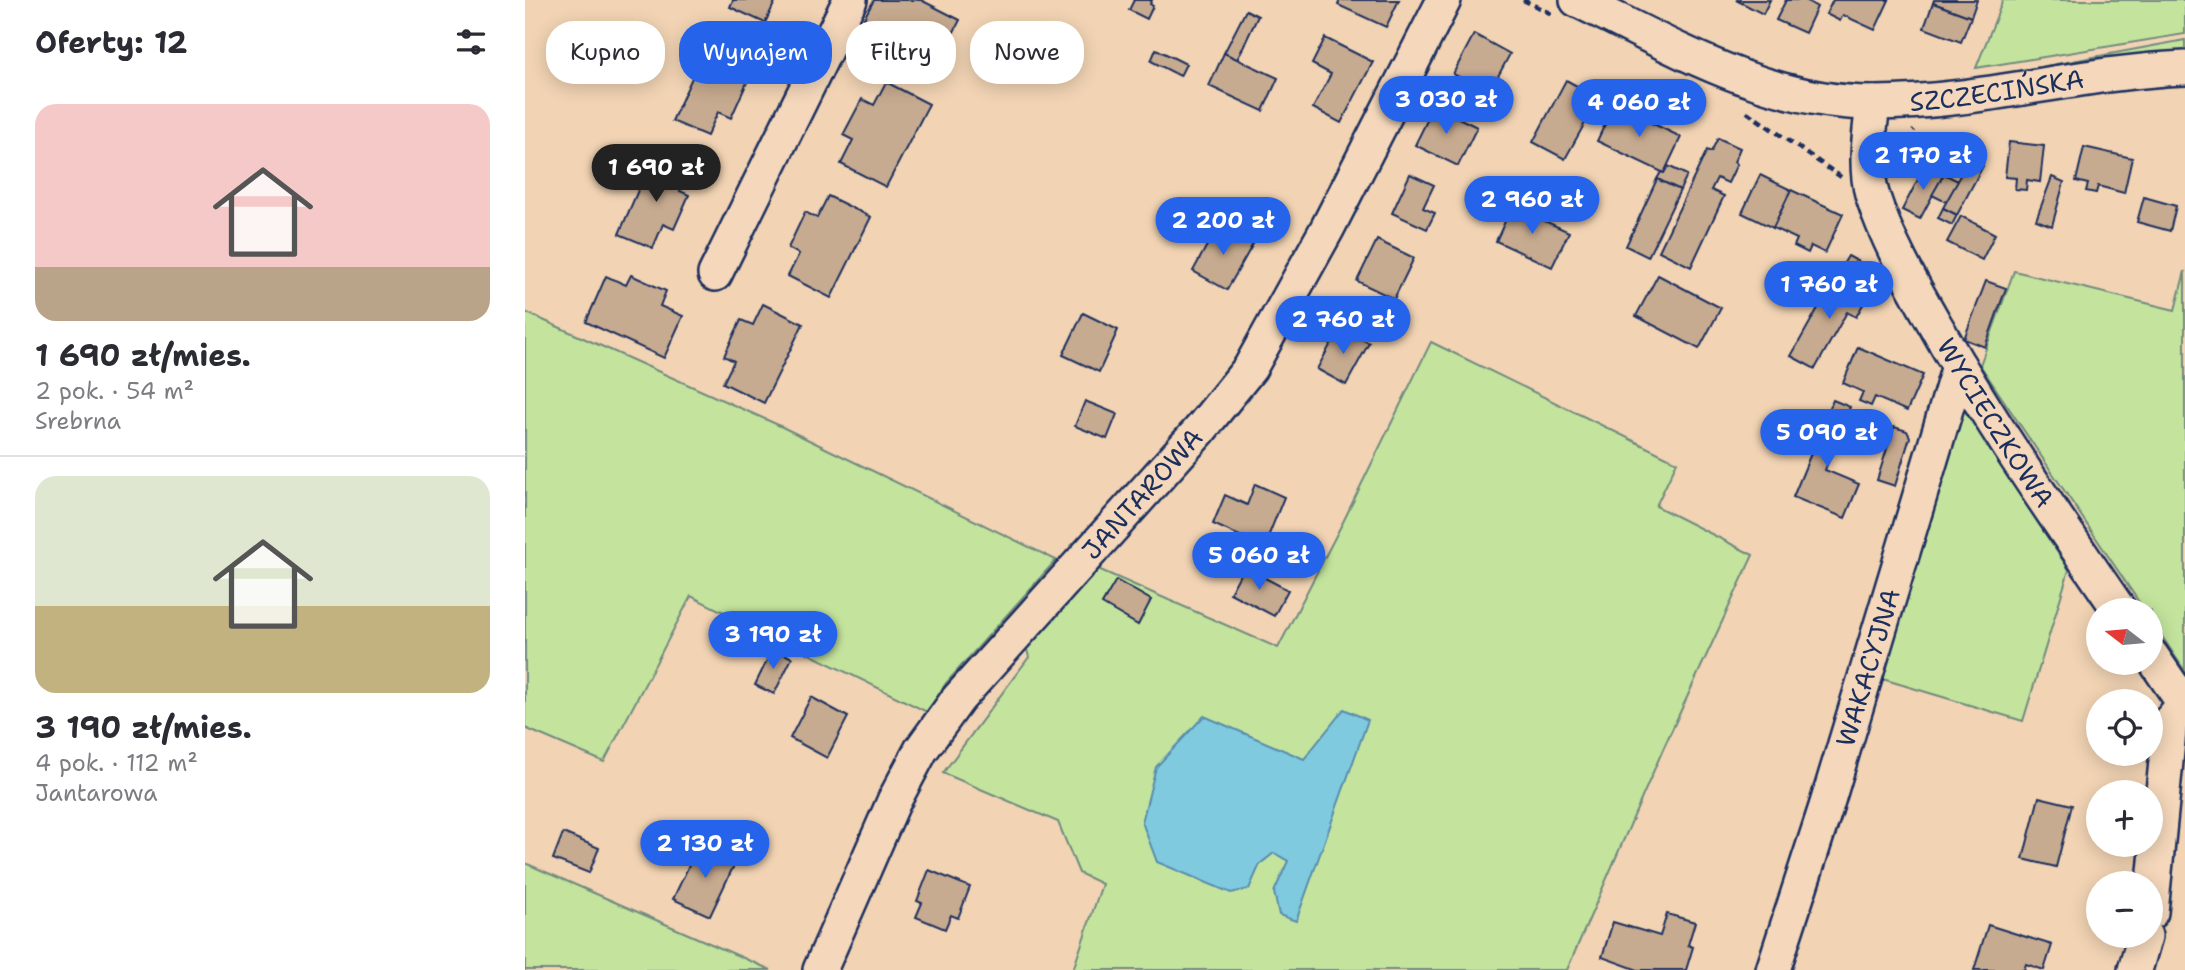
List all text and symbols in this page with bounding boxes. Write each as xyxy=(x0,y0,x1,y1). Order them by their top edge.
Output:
chip: Kupno xyxy=(546,21,665,84)
chip: Wynajem xyxy=(679,21,832,84)
chip: Filtry xyxy=(846,21,956,84)
chip: Nowe xyxy=(970,21,1084,84)
text: Oferty: 12 xyxy=(35,22,188,63)
icon: filters xyxy=(452,23,490,61)
street label: SZCZECIŃSKA xyxy=(1908,61,2086,119)
pin: 3 030 zł xyxy=(1374,76,1518,136)
pin: 4 060 zł xyxy=(1567,80,1711,139)
text: 3 030 zł xyxy=(1395,84,1497,114)
text: 4 060 zł xyxy=(1587,87,1691,117)
pin: 2 170 zł xyxy=(1851,132,1995,192)
text: 2 170 zł xyxy=(1874,140,1972,170)
pin: 1 690 zł xyxy=(584,144,728,204)
icon: home xyxy=(200,149,326,275)
text: 1 690 zł xyxy=(608,152,704,182)
pin: 2 960 zł xyxy=(1460,176,1604,236)
text: 2 960 zł xyxy=(1480,184,1584,214)
pin: 2 200 zł xyxy=(1151,198,1295,257)
text: 2 200 zł xyxy=(1172,205,1274,235)
pin: 1 760 zł xyxy=(1757,262,1901,321)
text: 1 760 zł xyxy=(1780,269,1878,299)
pin: 2 760 zł xyxy=(1271,296,1415,356)
text: 2 760 zł xyxy=(1291,304,1395,334)
street label: WYCIECZKOWA xyxy=(1929,331,2062,514)
text: 1 690 zł/mies. xyxy=(35,335,251,376)
text: 2 pok. · 54 m² xyxy=(35,376,194,406)
text: Srebrna xyxy=(35,406,121,436)
pin: 5 090 zł xyxy=(1755,410,1899,469)
text: 5 090 zł xyxy=(1776,417,1878,447)
street label: JANTAROWA xyxy=(1074,420,1210,567)
icon: home xyxy=(200,521,326,647)
pin: 5 060 zł xyxy=(1187,532,1331,592)
text: 5 060 zł xyxy=(1208,540,1310,570)
street label: WAKACYJNA xyxy=(1827,584,1908,751)
north arrow xyxy=(2086,598,2163,676)
map controls xyxy=(2086,598,2163,948)
pin: 3 190 zł xyxy=(701,612,845,671)
text: 3 190 zł xyxy=(724,619,822,649)
button: locate xyxy=(2086,689,2163,766)
text: 3 190 zł/mies. xyxy=(35,707,252,748)
text: 4 pok. · 112 m² xyxy=(35,748,198,778)
text: Jantarowa xyxy=(35,778,157,808)
button: + xyxy=(2086,780,2163,857)
pin: 2 130 zł xyxy=(633,820,777,880)
text: 2 130 zł xyxy=(656,828,754,858)
button: − xyxy=(2086,871,2163,948)

